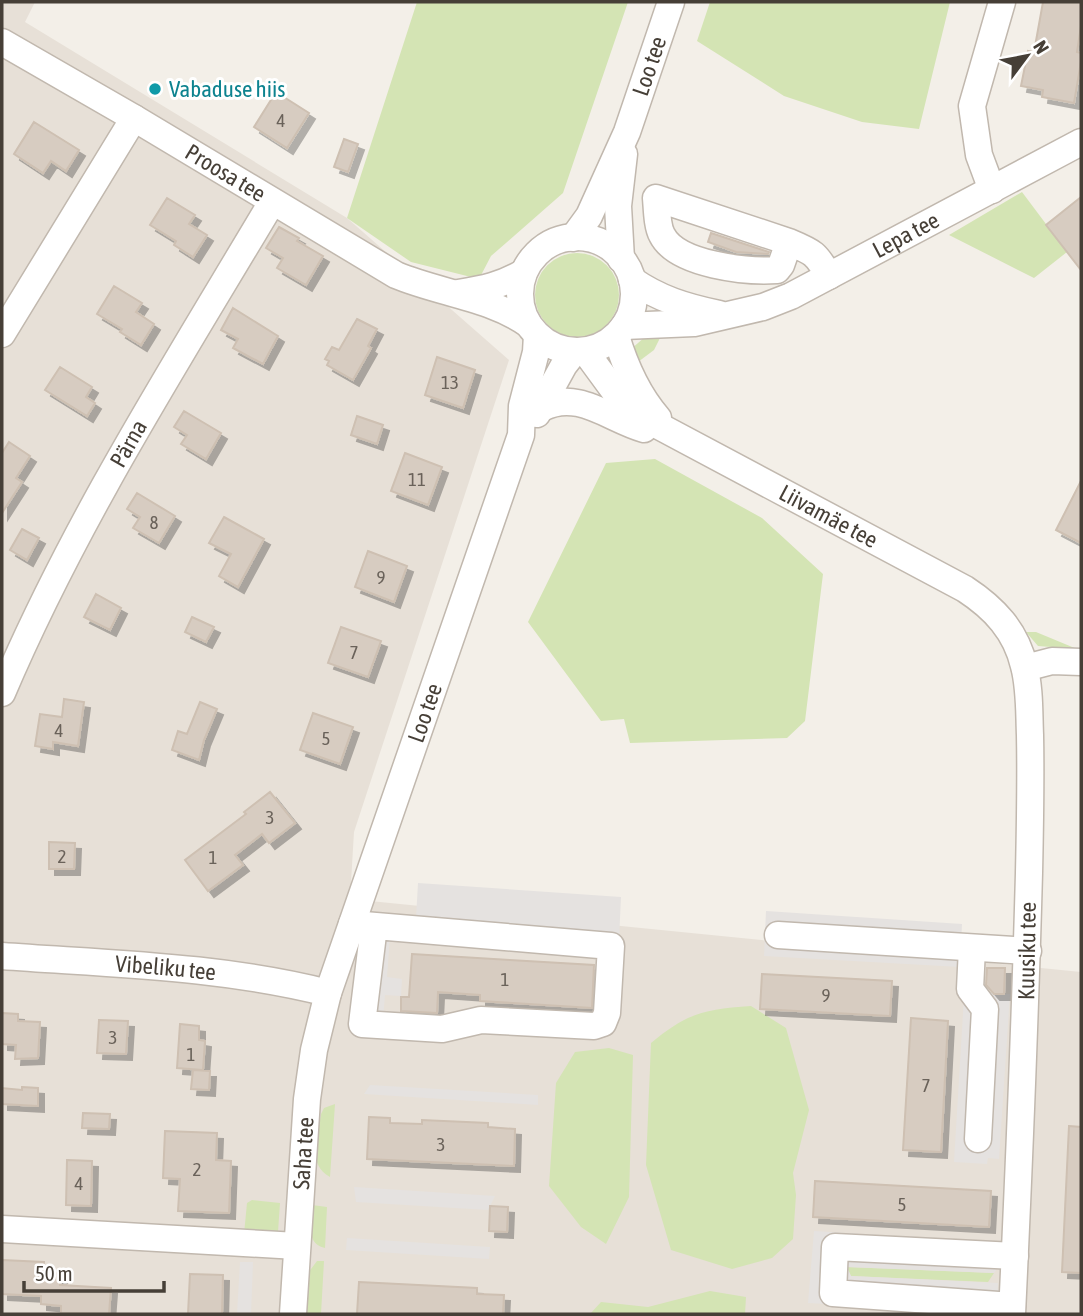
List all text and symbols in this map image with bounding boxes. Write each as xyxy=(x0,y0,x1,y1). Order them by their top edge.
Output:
north arrow xyxy=(992,21,1062,91)
street label: Loo tee xyxy=(627,33,671,99)
text: N xyxy=(1029,36,1054,58)
place label: Vabaduse hiis xyxy=(169,76,285,102)
marker: Vabaduse hiis xyxy=(147,81,163,97)
house number: 4 xyxy=(277,109,286,131)
street label: Proosa tee xyxy=(181,139,270,207)
street label: Lepa tee xyxy=(868,207,943,263)
house number: 13 xyxy=(441,371,459,393)
street label: Pärna xyxy=(105,415,152,472)
house number: 11 xyxy=(408,468,426,490)
street label: Liivamäe tee xyxy=(775,480,882,553)
house number: 8 xyxy=(150,511,159,533)
house number: 9 xyxy=(377,566,386,588)
house number: 7 xyxy=(350,641,358,663)
street label: Loo tee xyxy=(403,680,447,746)
house number: 4 xyxy=(55,719,64,741)
house number: 5 xyxy=(322,727,330,749)
house number: 3 xyxy=(266,806,274,828)
house number: 2 xyxy=(58,845,66,867)
house number: 1 xyxy=(209,846,217,868)
street label: Kuusiku tee xyxy=(1013,902,1041,1000)
street label: Vibeliku tee xyxy=(114,950,217,985)
house number: 1 xyxy=(501,968,509,990)
house number: 9 xyxy=(822,984,831,1006)
house number: 3 xyxy=(109,1026,117,1048)
house number: 1 xyxy=(187,1043,195,1065)
house number: 7 xyxy=(922,1074,930,1096)
street label: Saha tee xyxy=(288,1116,319,1190)
house number: 3 xyxy=(437,1133,445,1155)
house number: 2 xyxy=(193,1158,201,1180)
house number: 4 xyxy=(75,1172,84,1194)
house number: 5 xyxy=(898,1193,906,1215)
scale bar xyxy=(24,1250,164,1294)
text: 50 m xyxy=(35,1261,73,1285)

